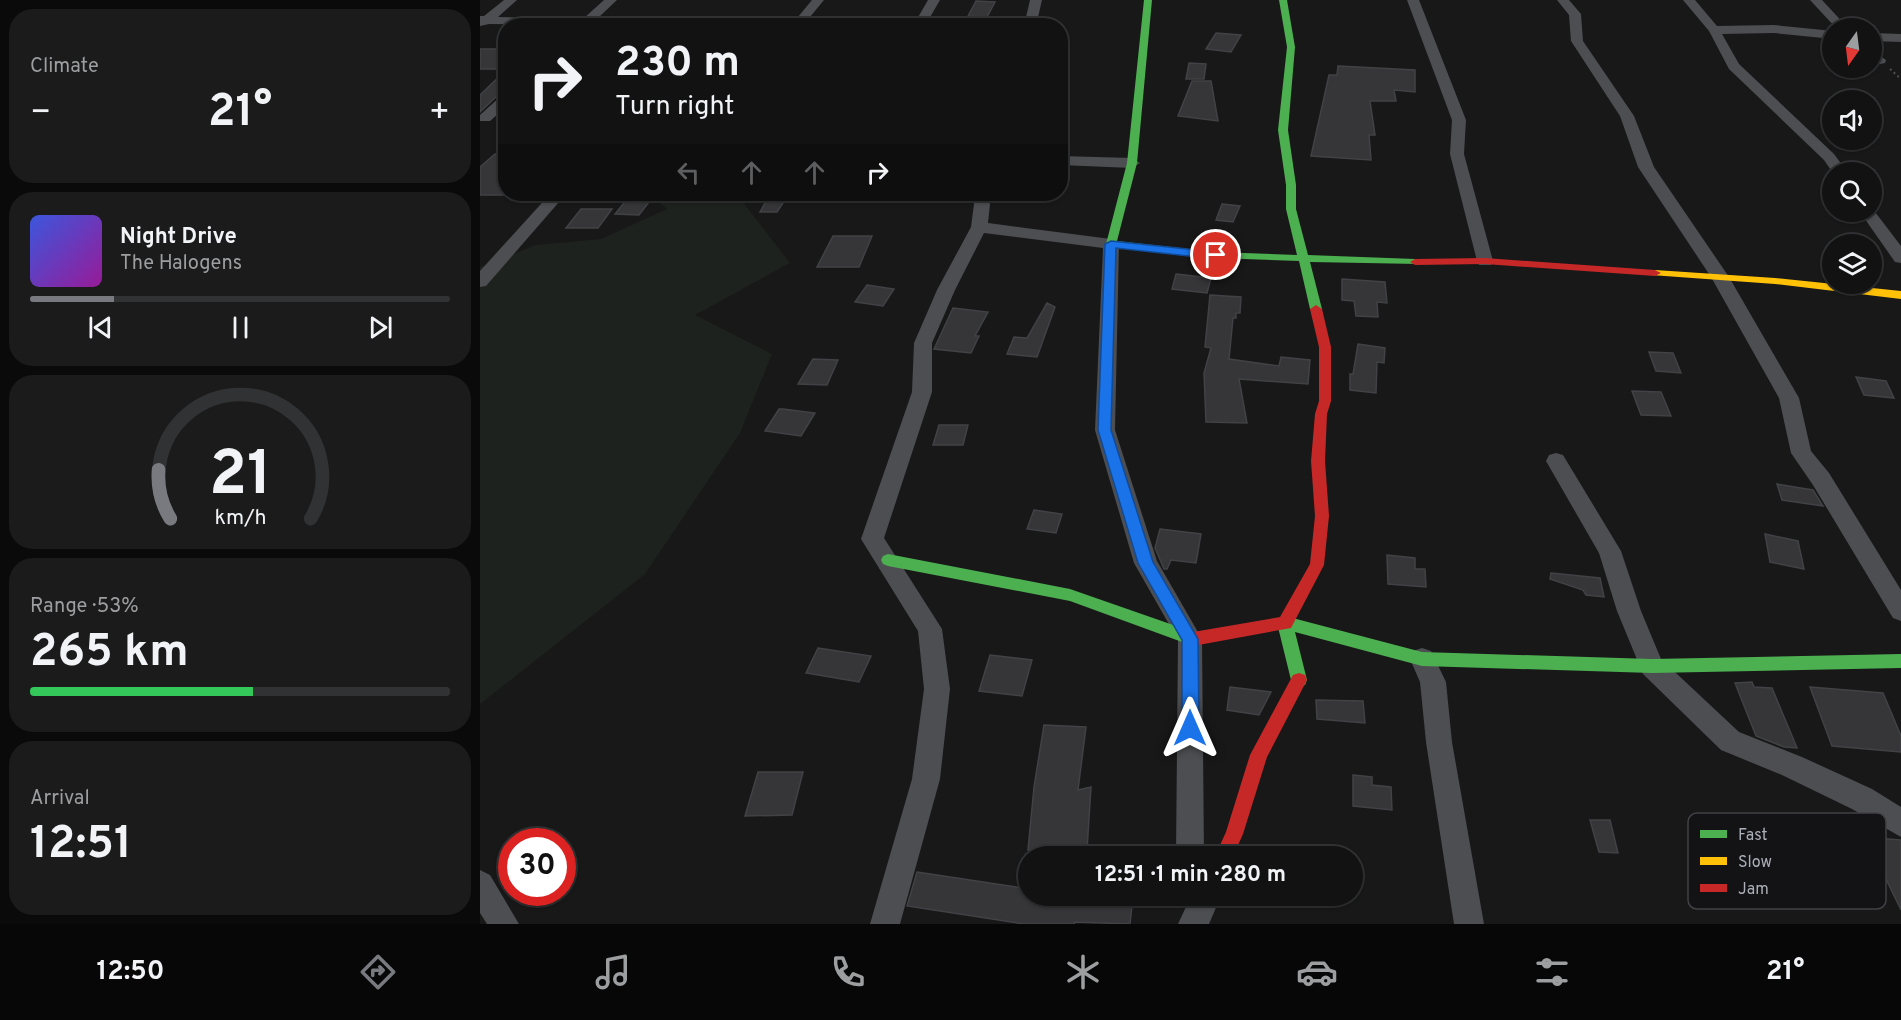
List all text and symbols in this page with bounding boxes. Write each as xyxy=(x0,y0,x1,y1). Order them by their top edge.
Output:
north arrow xyxy=(1822,18,1882,78)
map controls xyxy=(1822,18,1882,294)
text: 230 m xyxy=(615,38,740,91)
icon: right xyxy=(516,42,594,120)
text: Climate xyxy=(30,54,99,80)
text: 21° xyxy=(208,85,272,142)
text: Turn right xyxy=(615,90,734,124)
button: sound xyxy=(1822,90,1882,150)
text: − xyxy=(30,93,51,135)
text: + xyxy=(429,93,450,135)
icon: left xyxy=(672,156,705,189)
icon: ahead xyxy=(735,156,768,189)
icon: ahead xyxy=(798,156,831,189)
icon: right xyxy=(861,156,894,189)
button: search xyxy=(1822,162,1882,222)
text: Night Drive xyxy=(120,224,237,251)
pin xyxy=(1190,229,1241,280)
button: layers xyxy=(1822,234,1882,294)
icon: arrive xyxy=(1199,238,1232,271)
text: The Halogens xyxy=(120,251,242,277)
icon: previous xyxy=(84,311,117,344)
icon: pause xyxy=(224,311,257,344)
icon: next xyxy=(364,311,397,344)
text: 21 xyxy=(208,438,272,517)
text: km/h xyxy=(214,505,266,532)
text: Range · 53% xyxy=(30,594,139,620)
text: 265 km xyxy=(30,625,189,682)
position arrow xyxy=(1158,696,1222,760)
text: Arrival xyxy=(30,786,90,812)
legend xyxy=(1688,813,1886,909)
text: 12:51 xyxy=(30,817,132,874)
text: Fast xyxy=(1738,826,1768,846)
speed limit sign: 30 xyxy=(498,828,576,906)
text: Slow xyxy=(1738,853,1772,873)
text: 12:51 · 1 min · 280 m xyxy=(1095,862,1286,889)
text: Jam xyxy=(1738,880,1769,900)
icon: directions xyxy=(357,951,399,993)
icon: music xyxy=(592,951,634,993)
icon: phone xyxy=(827,951,869,993)
icon: climate xyxy=(1062,951,1104,993)
icon: car xyxy=(1296,951,1338,993)
icon: filters xyxy=(1531,951,1573,993)
text: 12:50 xyxy=(96,955,164,989)
text: 21° xyxy=(1766,955,1805,989)

